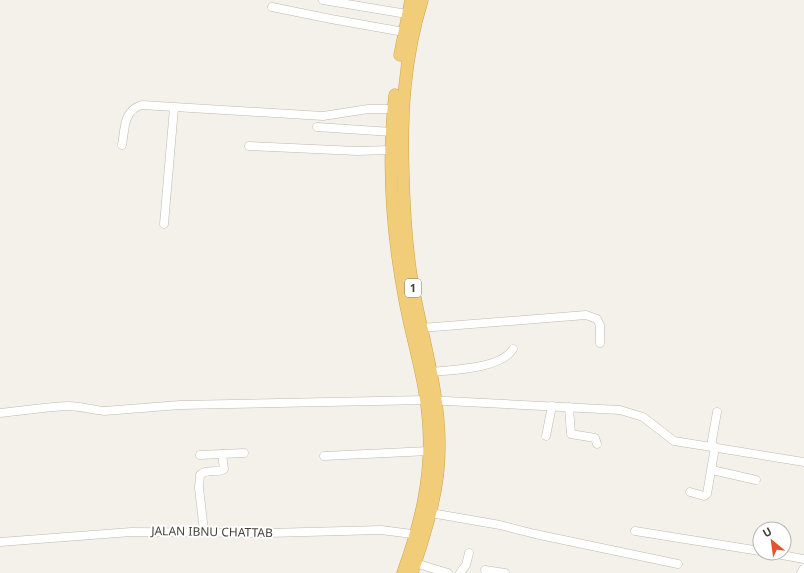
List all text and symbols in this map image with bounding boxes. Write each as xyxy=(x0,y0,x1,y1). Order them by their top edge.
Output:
road number: 1 xyxy=(405,279,421,297)
north arrow xyxy=(752,521,792,561)
street label: JALAN IBNU CHATTAB xyxy=(150,522,273,541)
text: U xyxy=(760,523,774,540)

